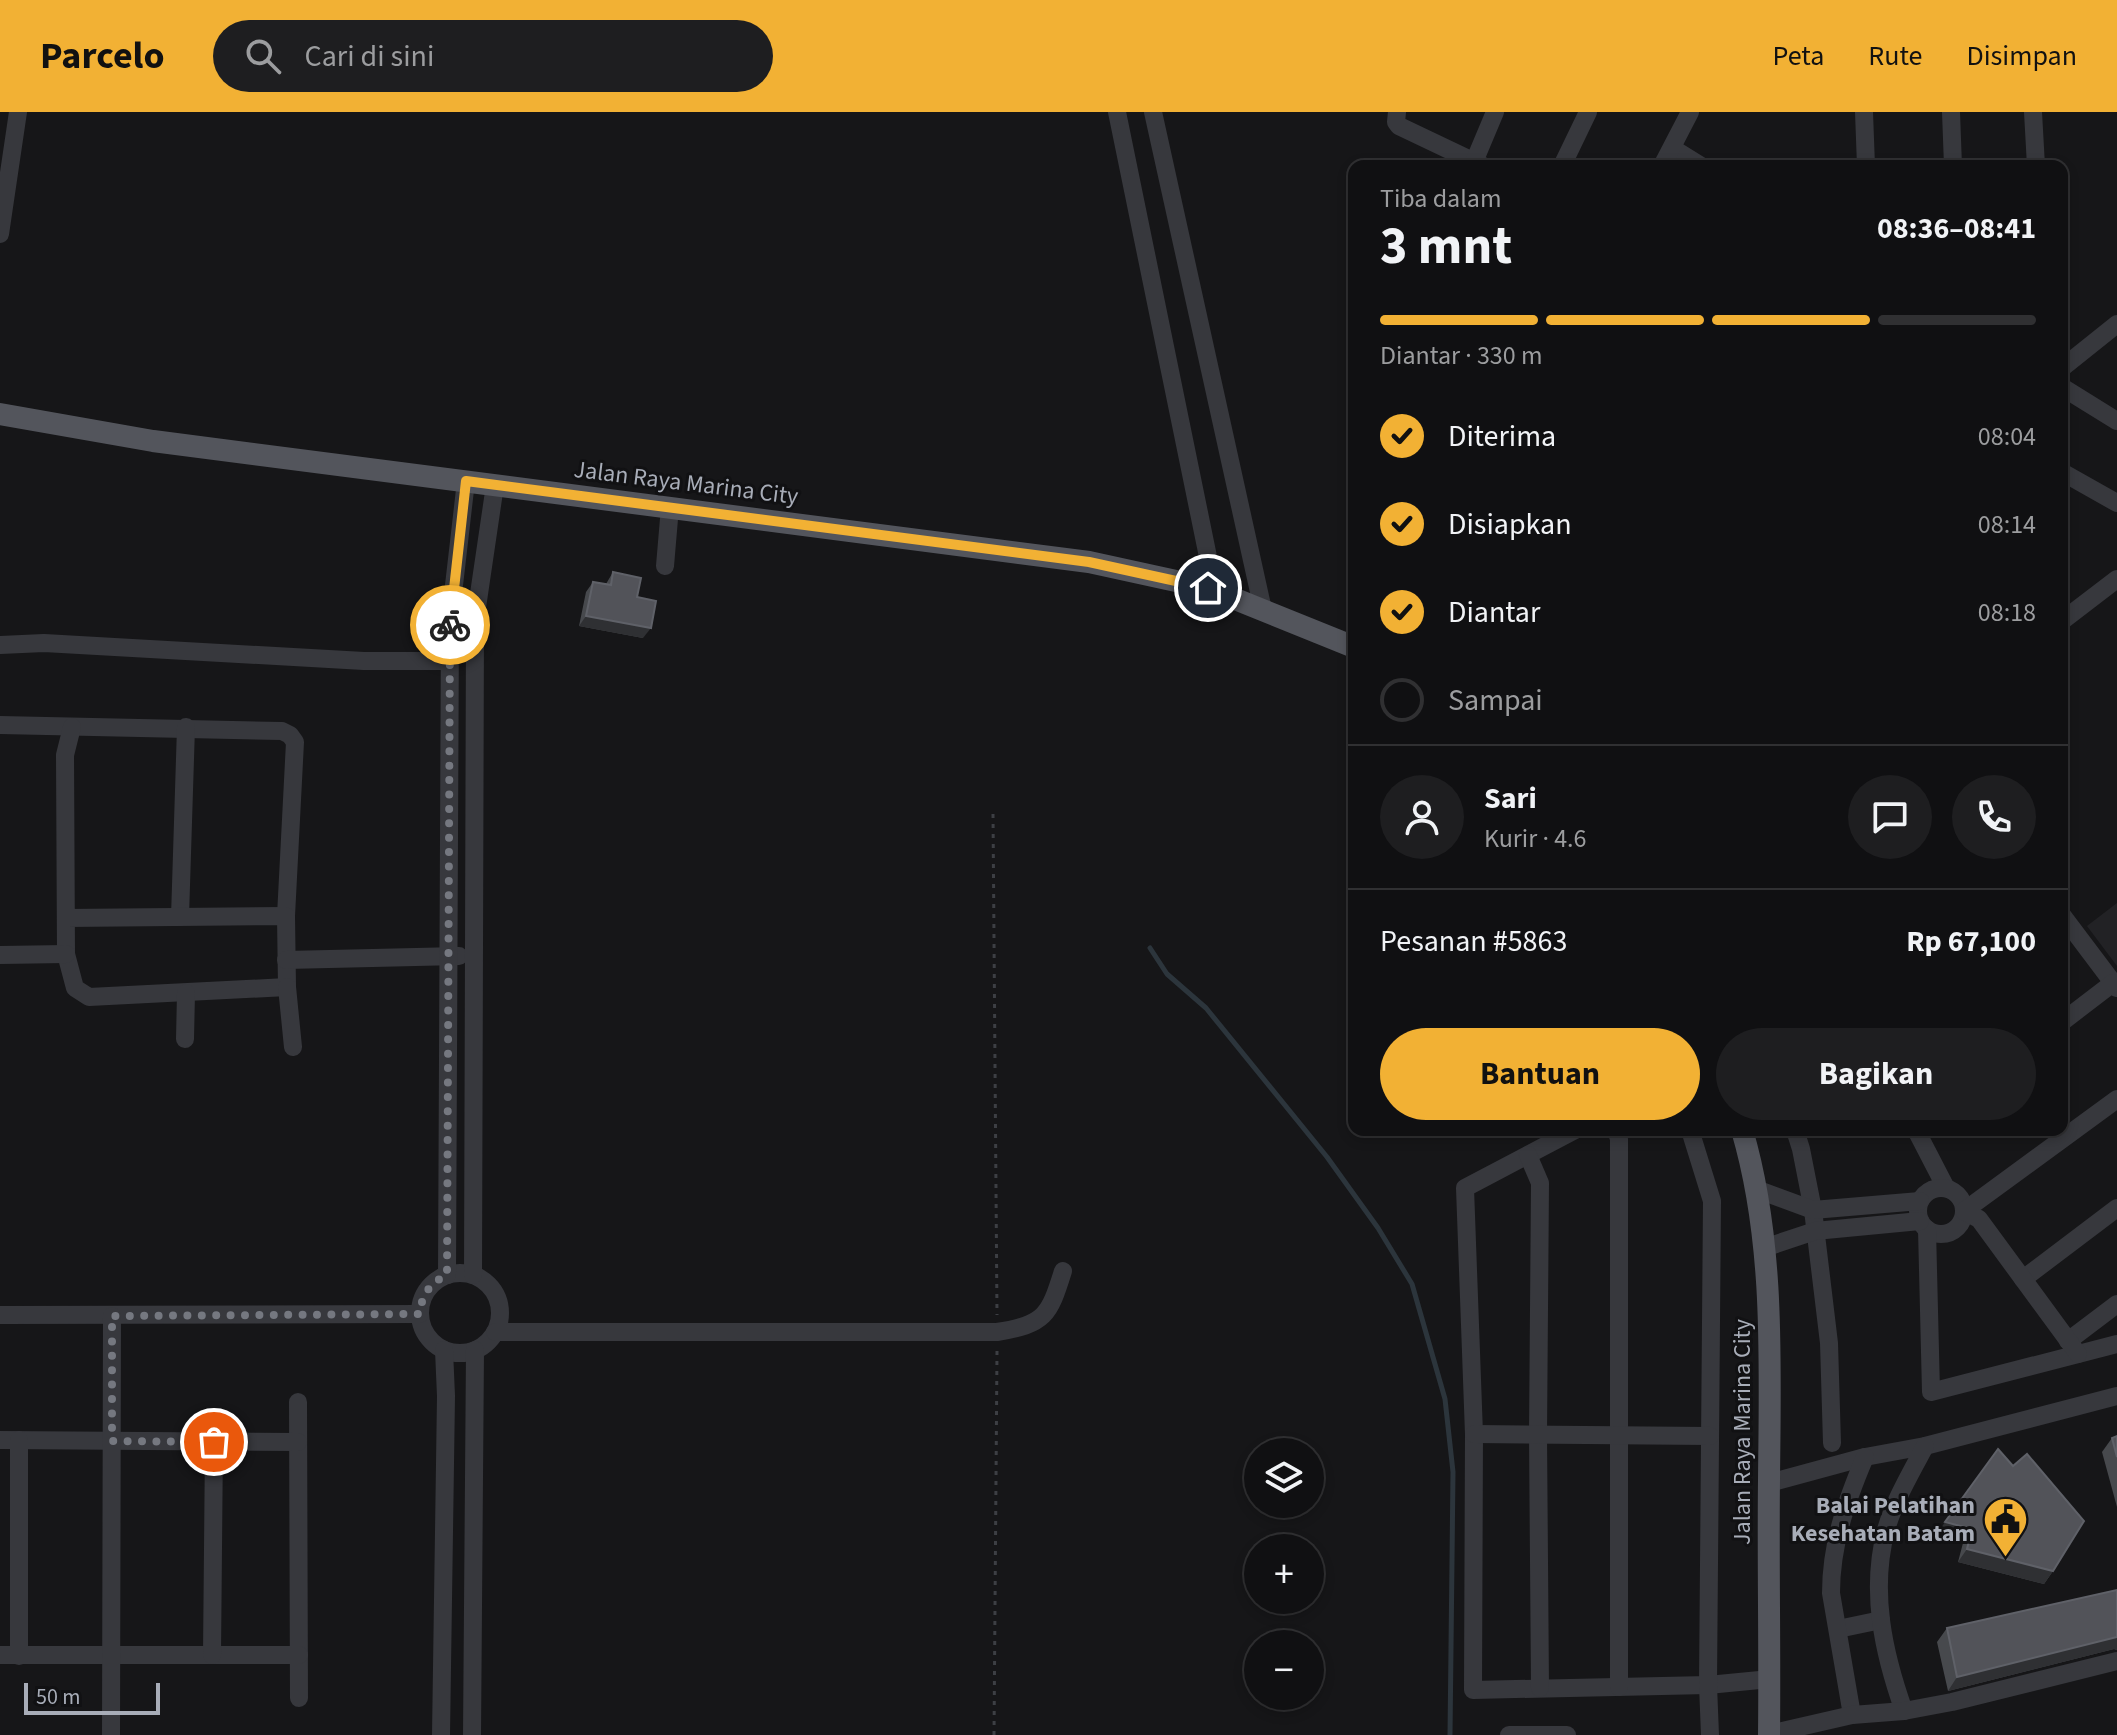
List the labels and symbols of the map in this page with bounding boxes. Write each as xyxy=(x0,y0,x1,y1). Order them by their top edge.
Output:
street label: Jalan Raya Marina City xyxy=(572,452,800,514)
pin xyxy=(1174,554,1242,622)
courier xyxy=(410,585,490,665)
street label: Jalan Raya Marina City xyxy=(1725,1319,1760,1545)
pin xyxy=(180,1408,248,1476)
place label: Balai Pelatihan Kesehatan Batam xyxy=(1791,1488,1975,1551)
public building icon: Balai Pelatihan Kesehatan Batam xyxy=(1982,1495,2030,1558)
scale bar xyxy=(24,1679,160,1715)

